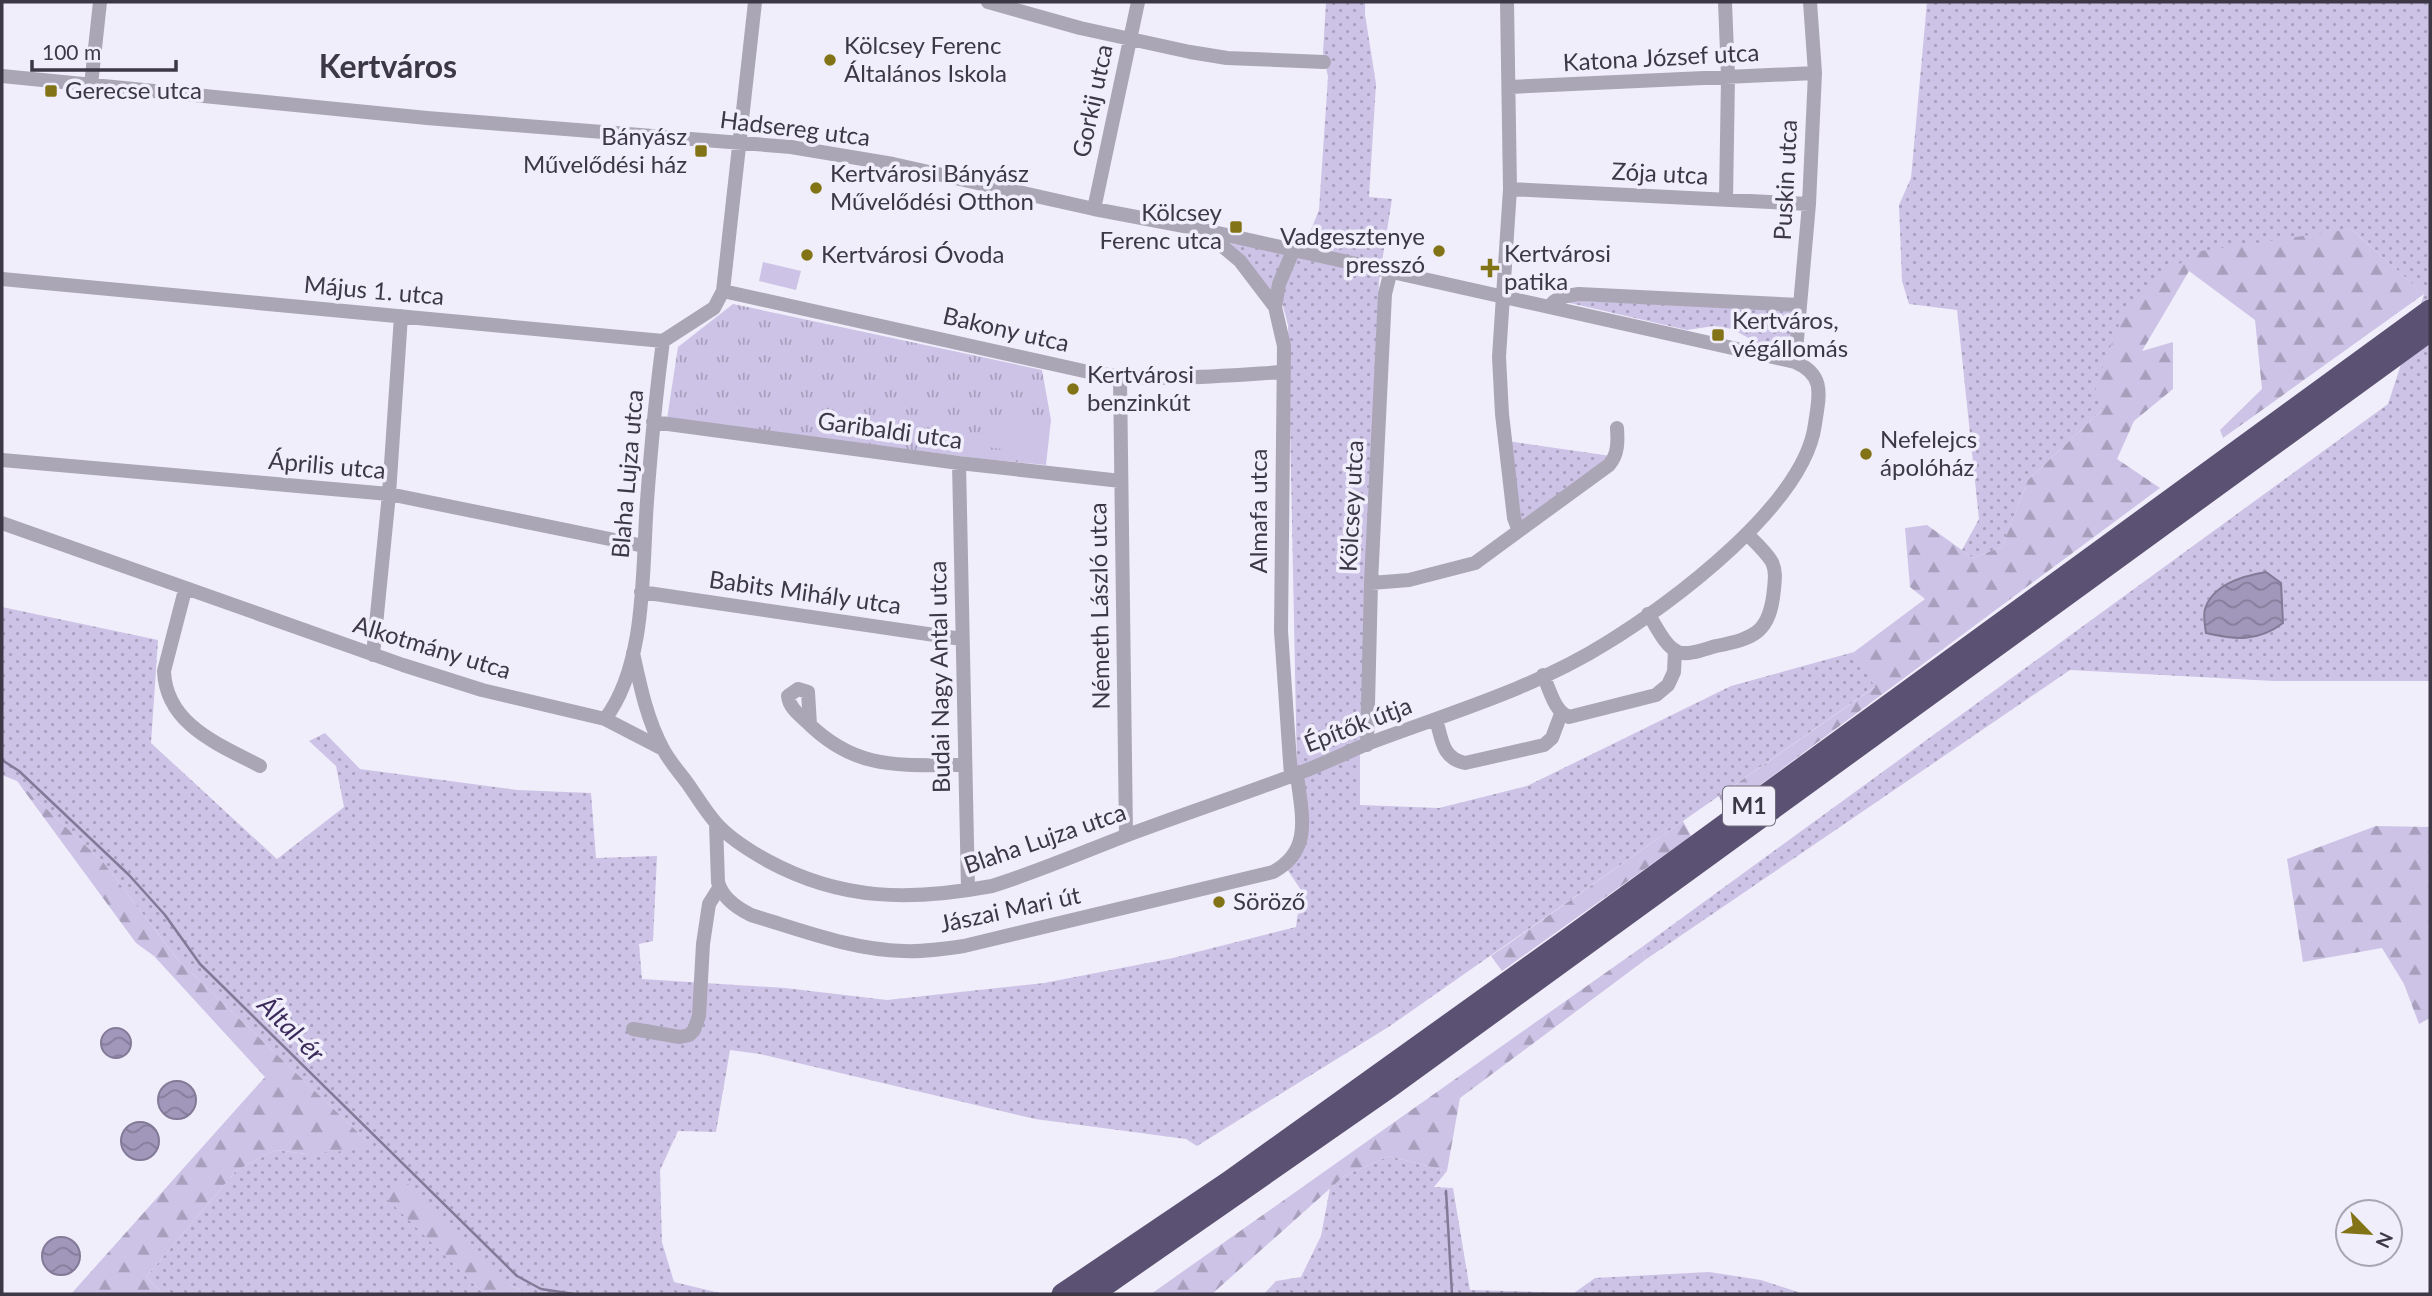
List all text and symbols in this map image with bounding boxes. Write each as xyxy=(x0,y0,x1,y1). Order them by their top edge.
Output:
scale bar xyxy=(32,28,175,72)
place label: Kölcsey Ferenc Általános Iskola xyxy=(844,30,1007,87)
street label: Katona József utca xyxy=(1562,37,1760,76)
text: 100 m xyxy=(42,39,101,64)
street label: Gorkij utca xyxy=(1065,41,1118,160)
district label: Kertváros xyxy=(319,46,457,85)
marker: Kölcsey Ferenc Általános Iskola xyxy=(822,52,838,68)
place label: Gerecse utca xyxy=(65,75,202,104)
marker: Gerecse utca xyxy=(43,83,59,99)
street label: Hadsereg utca xyxy=(718,104,872,151)
street label: Puskin utca xyxy=(1767,119,1802,241)
place label: Bányász Művelődési ház xyxy=(523,121,687,178)
marker: Bányász Művelődési ház xyxy=(693,143,709,159)
street label: Zója utca xyxy=(1611,155,1709,190)
place label: Kertvárosi Bányász Művelődési Otthon xyxy=(830,158,1034,215)
marker: Kertvárosi Bányász Művelődési Otthon xyxy=(808,180,824,196)
place label: Kölcsey Ferenc utca xyxy=(1100,197,1223,254)
marker: Kölcsey Ferenc utca xyxy=(1228,219,1244,235)
place label: Vadgesztenye presszó xyxy=(1280,221,1425,278)
place label: Kertvárosi patika xyxy=(1504,238,1611,295)
place label: Kertvárosi Óvoda xyxy=(821,239,1004,268)
marker: Vadgesztenye presszó xyxy=(1431,243,1447,259)
marker: Kertvárosi Óvoda xyxy=(799,247,815,263)
marker: Kertvárosi patika xyxy=(1482,260,1498,276)
street label: Május 1. utca xyxy=(303,269,445,310)
street label: Bakony utca xyxy=(940,300,1072,357)
place label: Kertváros, végállomás xyxy=(1732,305,1848,362)
marker: Kertváros, végállomás xyxy=(1710,327,1726,343)
place label: Kertvárosi benzinkút xyxy=(1087,359,1194,416)
marker: Kertvárosi benzinkút xyxy=(1065,381,1081,397)
street label: Blaha Lujza utca xyxy=(605,388,648,559)
street label: Garibaldi utca xyxy=(816,405,964,454)
place label: Nefelejcs ápolóház xyxy=(1880,424,1977,481)
street label: Kölcsey utca xyxy=(1333,439,1368,572)
street label: Április utca xyxy=(267,445,387,484)
marker: Nefelejcs ápolóház xyxy=(1858,446,1874,462)
street label: Almafa utca xyxy=(1243,448,1272,574)
street label: Németh László utca xyxy=(1082,502,1115,710)
street label: Budai Nagy Antal utca xyxy=(922,561,955,794)
street label: Babits Mihály utca xyxy=(707,564,903,619)
street label: Alkotmány utca xyxy=(350,609,515,684)
street label: Építők útja xyxy=(1300,690,1415,757)
road number: M1 xyxy=(1723,786,1775,826)
street label: Blaha Lujza utca xyxy=(960,796,1129,879)
street label: Jászai Mari út xyxy=(937,879,1083,938)
place label: Söröző xyxy=(1233,886,1305,915)
marker: Söröző xyxy=(1211,894,1227,910)
water label: Által-ér xyxy=(251,988,332,1069)
north arrow xyxy=(2334,1198,2404,1268)
text: N xyxy=(2371,1229,2398,1252)

